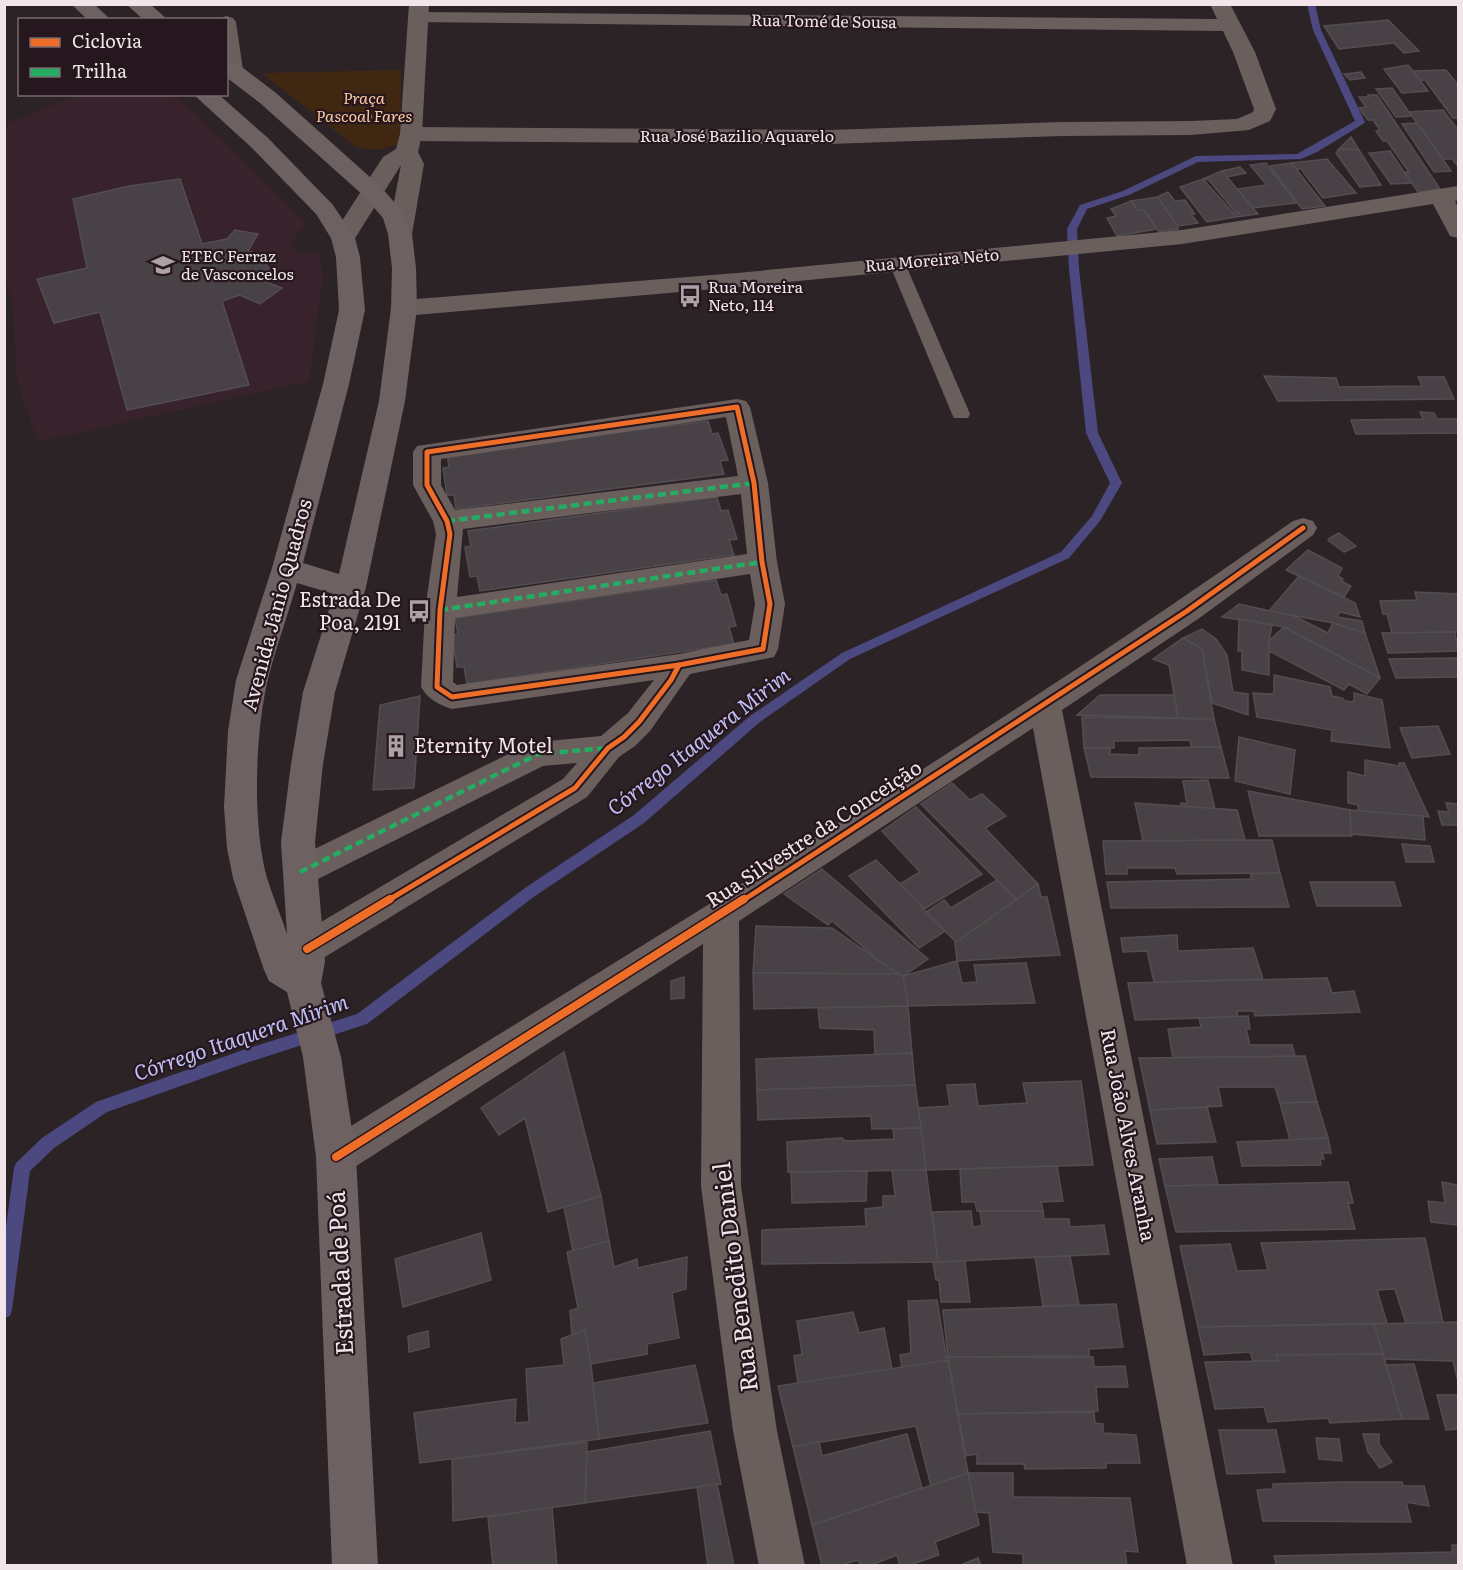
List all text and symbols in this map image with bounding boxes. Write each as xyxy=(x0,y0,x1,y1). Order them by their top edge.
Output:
street label: Rua Tomé de Sousa xyxy=(751,7,897,33)
legend xyxy=(18,18,228,96)
text: Ciclovia xyxy=(72,27,142,54)
text: Trilha xyxy=(72,57,127,84)
park label: Praça Pascoal Fares xyxy=(316,85,412,127)
street label: Rua José Bazilio Aquarelo xyxy=(640,123,834,147)
street label: Rua Moreira Neto xyxy=(864,241,1000,277)
place label: ETEC Ferraz de Vasconcelos xyxy=(181,243,294,285)
school or university icon: ETEC Ferraz de Vasconcelos xyxy=(150,252,176,278)
place label: Rua Moreira Neto, 114 xyxy=(708,274,803,316)
bus stop icon: Rua Moreira Neto, 114 xyxy=(677,283,703,309)
street label: Avenida Jânio Quadros xyxy=(232,495,318,714)
place label: Estrada De Poa, 2191 xyxy=(299,583,401,636)
bus stop icon: Estrada De Poa, 2191 xyxy=(406,598,432,624)
water label: Córrego Itaquera Mirim xyxy=(599,658,796,821)
place label: Eternity Motel xyxy=(414,729,553,759)
building icon: Eternity Motel xyxy=(383,733,409,759)
street label: Rua Silvestre da Conceição xyxy=(699,751,927,914)
water label: Córrego Itaquera Mirim xyxy=(129,984,352,1087)
street label: Rua João Alves Aranha xyxy=(1095,1026,1165,1244)
street label: Rua Benedito Daniel xyxy=(702,1161,765,1394)
street label: Estrada de Poá xyxy=(317,1190,360,1356)

